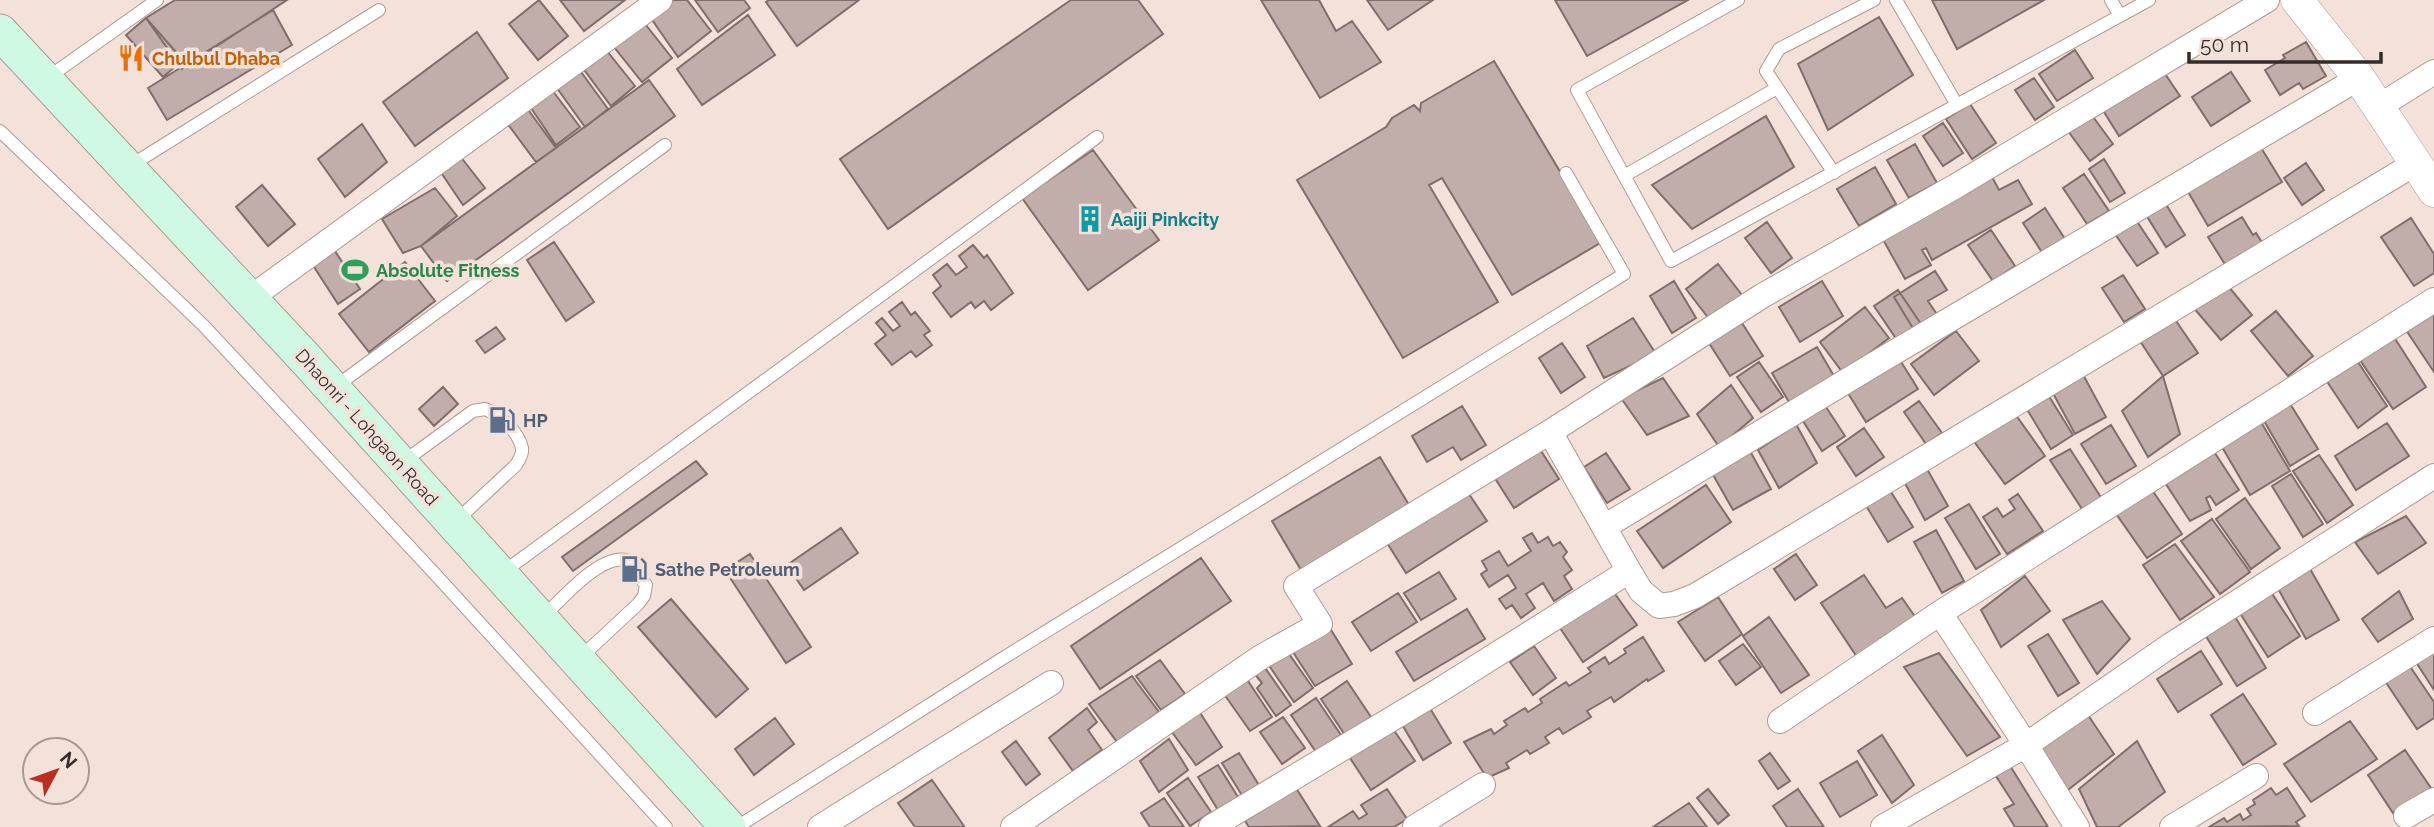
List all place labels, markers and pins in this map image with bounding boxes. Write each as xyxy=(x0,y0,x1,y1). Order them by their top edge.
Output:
restaurant icon: Chulbul Dhaba xyxy=(116,43,146,73)
place label: Chulbul Dhaba xyxy=(152,48,280,69)
building icon: Aaiji Pinkcity xyxy=(1075,204,1105,234)
place label: Aaiji Pinkcity xyxy=(1111,209,1219,230)
sports icon: Absolute Fitness xyxy=(340,255,370,285)
place label: Absolute Fitness xyxy=(376,260,519,281)
fuel station icon: HP xyxy=(487,405,517,435)
place label: HP xyxy=(523,410,548,431)
fuel station icon: Sathe Petroleum xyxy=(619,554,649,584)
place label: Sathe Petroleum xyxy=(655,559,800,580)

